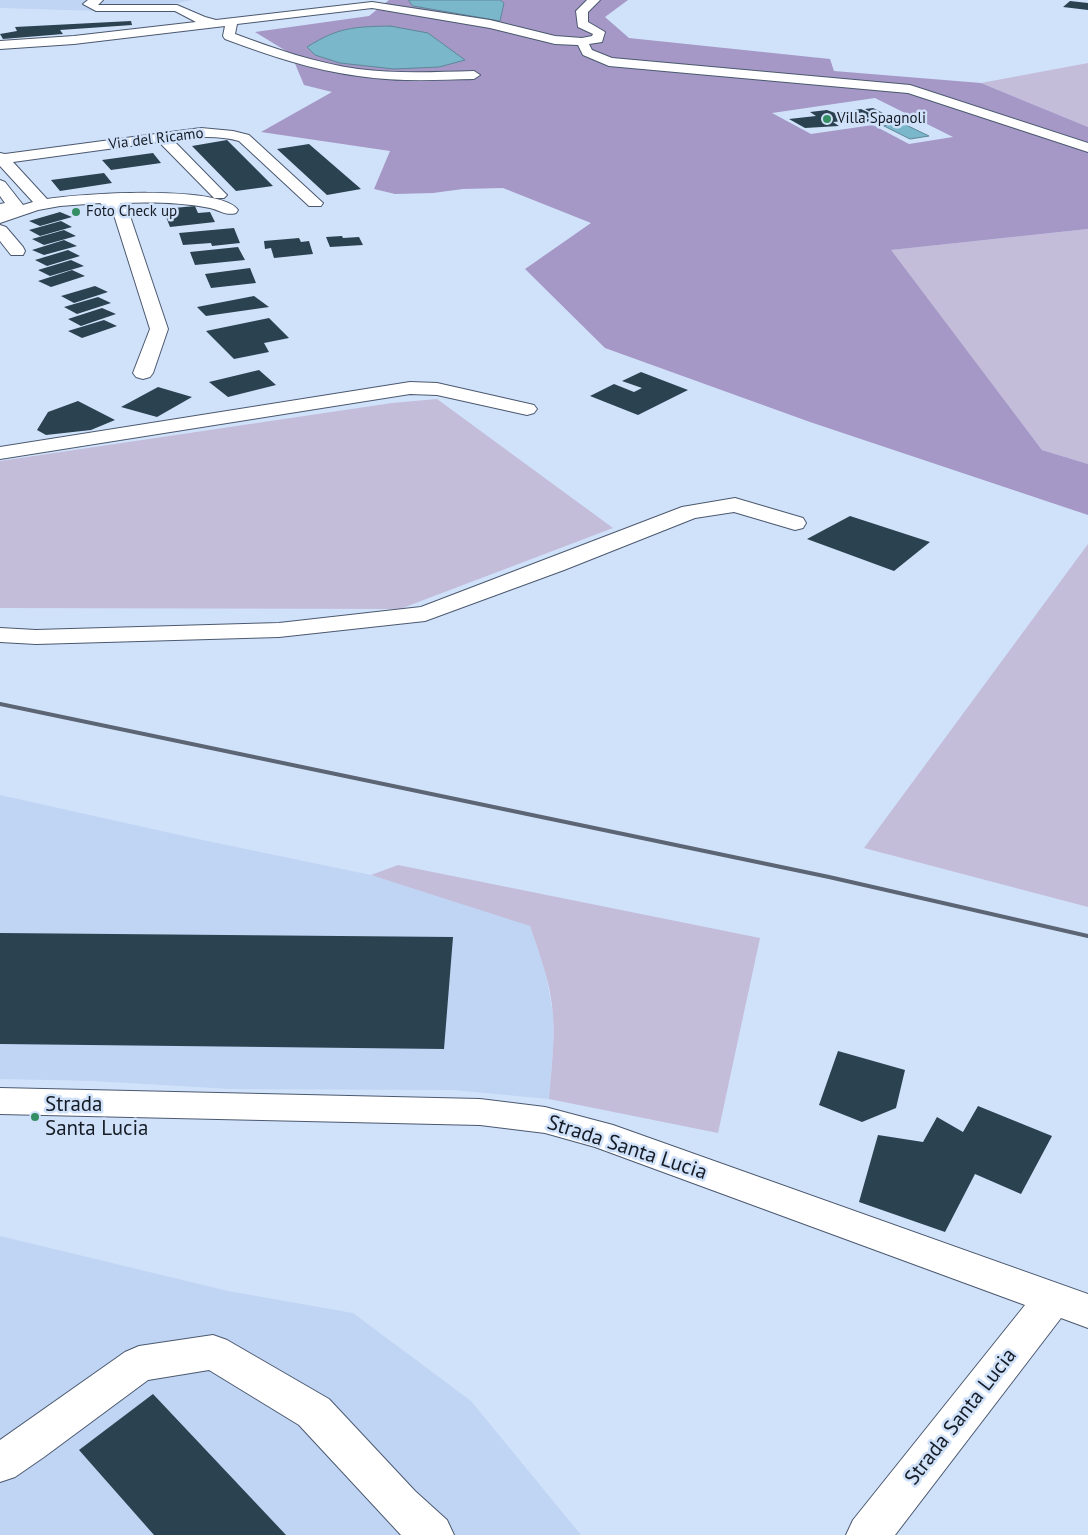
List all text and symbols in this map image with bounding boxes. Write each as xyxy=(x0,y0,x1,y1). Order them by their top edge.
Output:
place label: Villa Spagnoli xyxy=(837,110,926,128)
marker: Villa Spagnoli xyxy=(821,113,833,125)
street label: Via del Ricamo xyxy=(108,124,204,154)
place label: Foto Check up xyxy=(86,203,177,221)
marker: Foto Check up xyxy=(70,206,82,218)
place label: Strada Santa Lucia xyxy=(45,1092,148,1142)
street label: Strada Santa Lucia xyxy=(544,1110,710,1186)
marker: Strada Santa Lucia xyxy=(29,1111,41,1123)
street label: Strada Santa Lucia xyxy=(900,1344,1022,1490)

